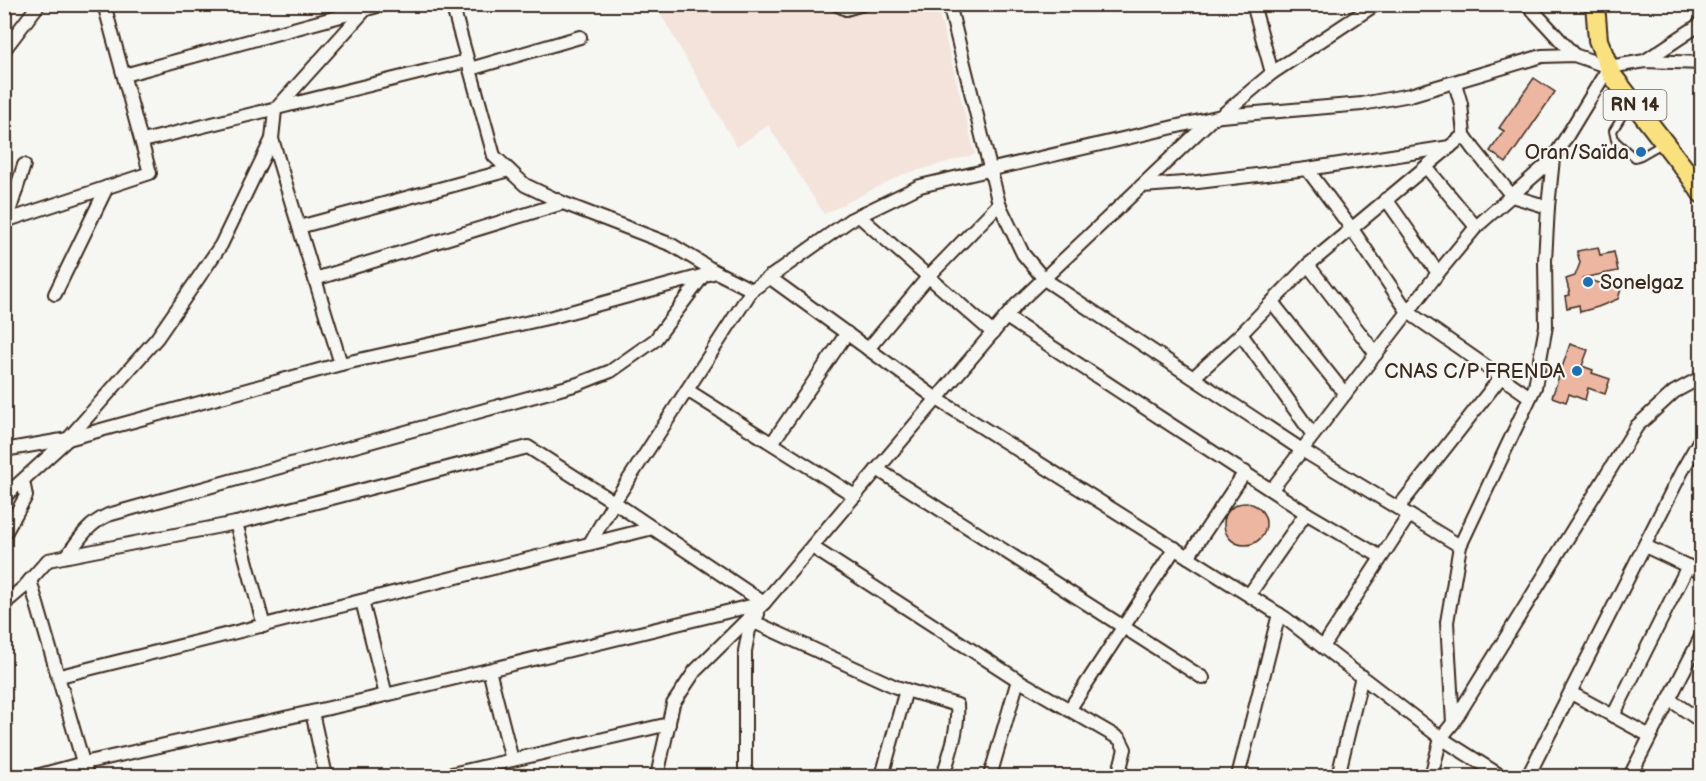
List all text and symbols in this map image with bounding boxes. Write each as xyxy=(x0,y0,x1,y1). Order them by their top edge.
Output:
road number: RN 14 xyxy=(1604,90,1666,120)
place label: Oran/Saïda xyxy=(1525,141,1629,165)
marker: Oran/Saïda xyxy=(1634,145,1648,159)
place label: Sonelgaz xyxy=(1600,271,1684,295)
marker: Sonelgaz xyxy=(1581,275,1595,289)
place label: CNAS C/P FRENDA xyxy=(1384,360,1566,384)
marker: CNAS C/P FRENDA xyxy=(1570,364,1584,378)

